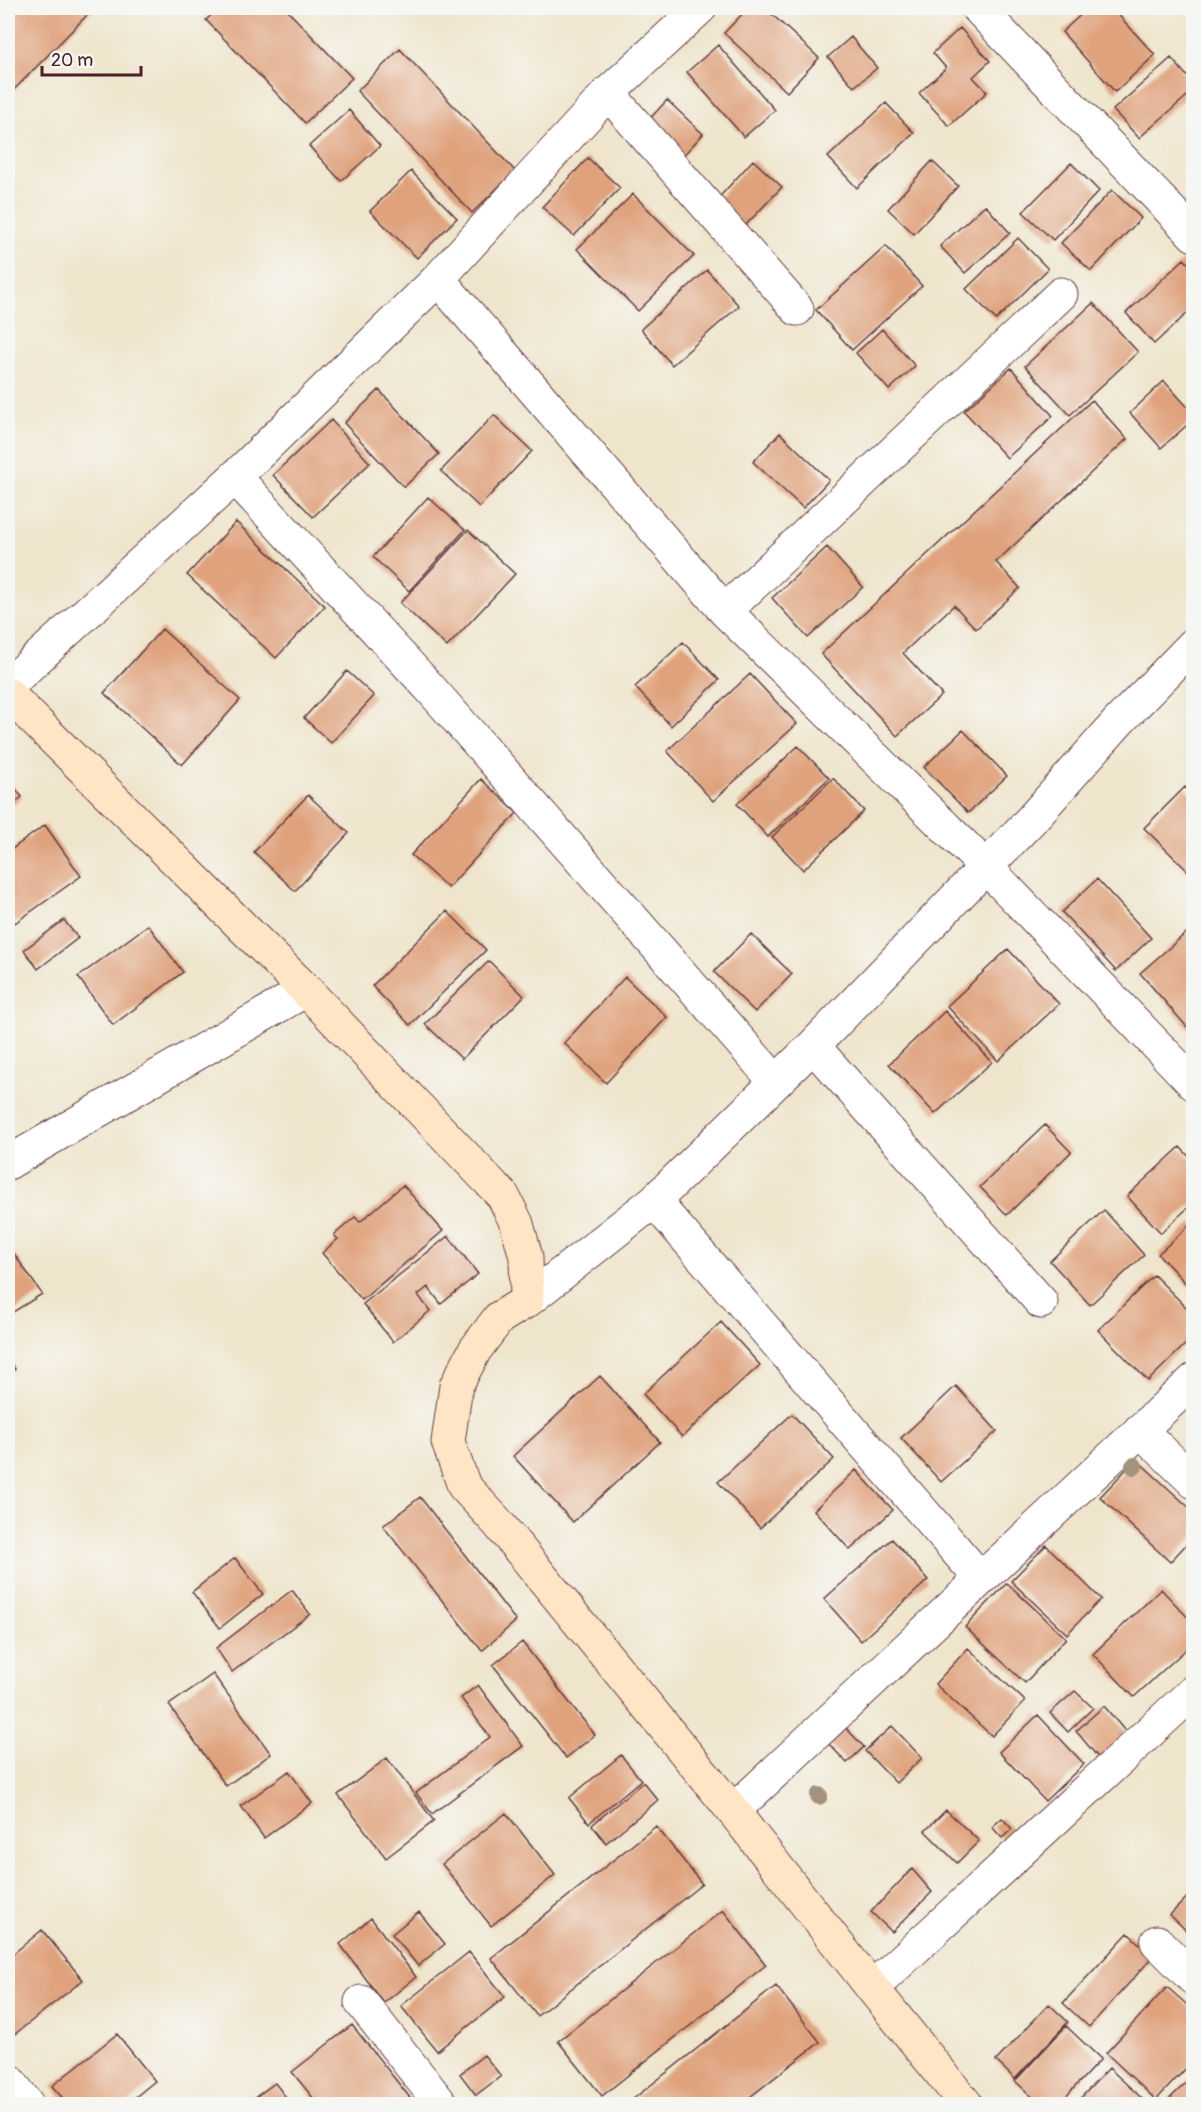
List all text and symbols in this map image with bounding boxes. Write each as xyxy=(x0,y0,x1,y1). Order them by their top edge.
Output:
scale bar xyxy=(42,39,141,77)
text: 20 m xyxy=(51,49,93,72)

